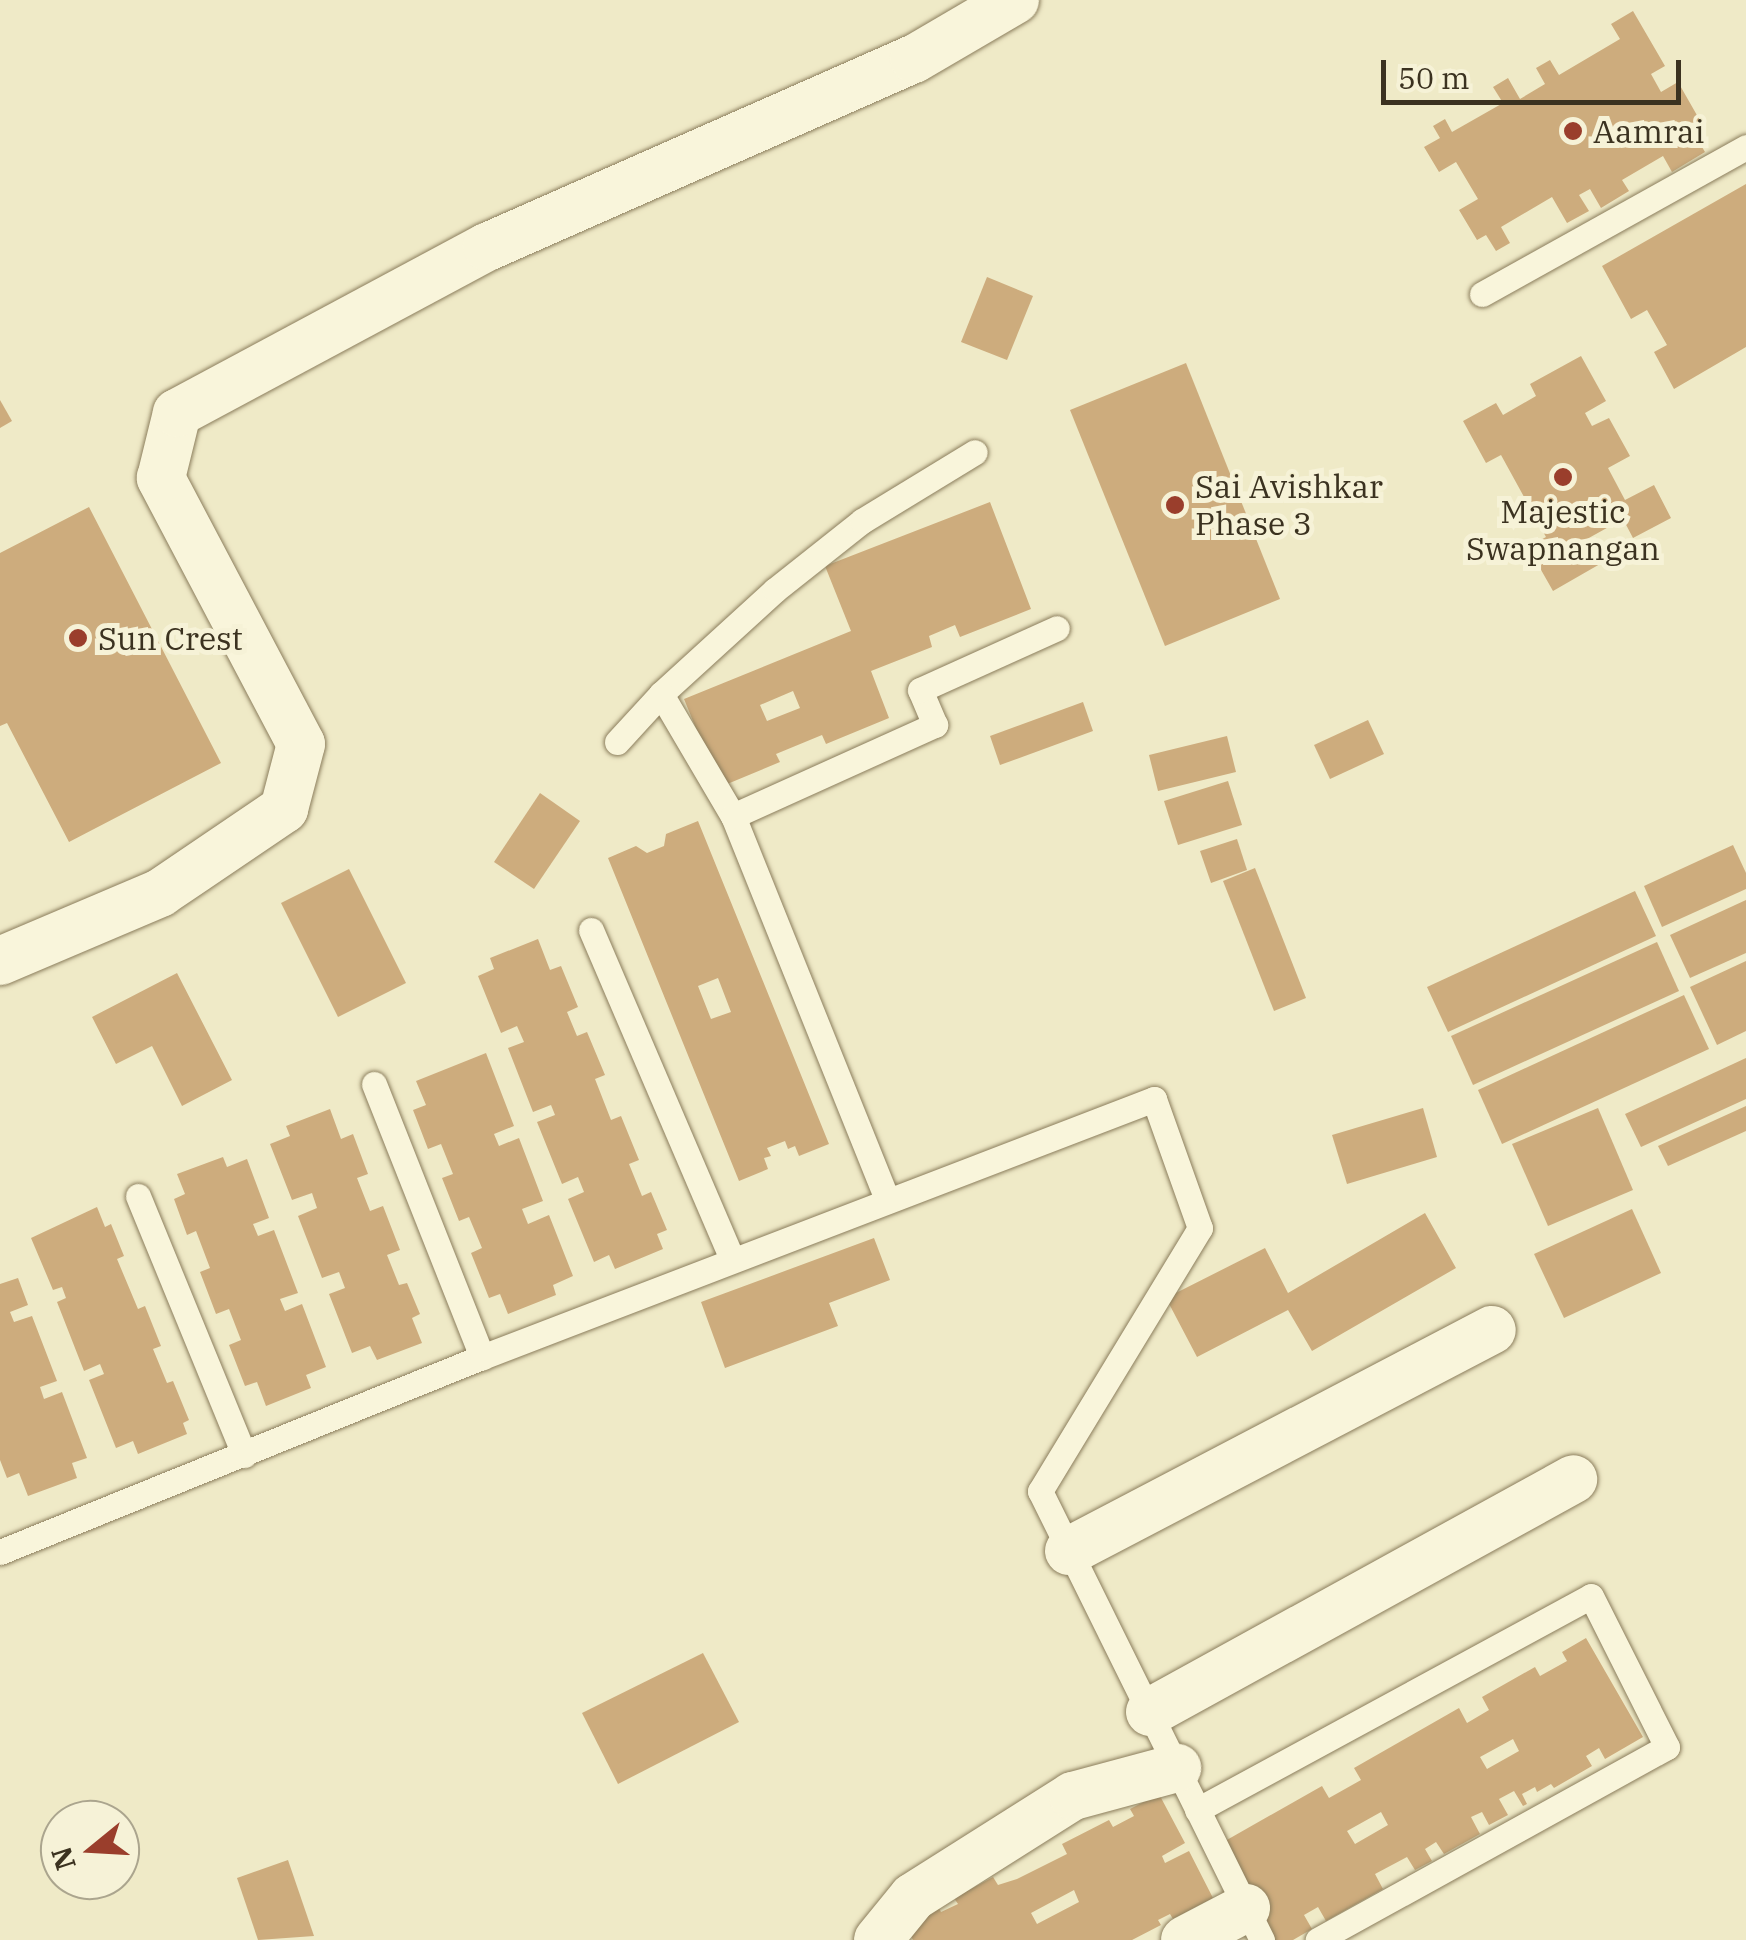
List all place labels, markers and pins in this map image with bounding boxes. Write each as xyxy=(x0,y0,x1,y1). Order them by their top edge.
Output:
place label: Aamrai xyxy=(1593,112,1705,150)
marker: Aamrai xyxy=(1562,120,1584,142)
marker: Majestic Swapnangan xyxy=(1552,466,1574,488)
place label: Sai Avishkar Phase 3 xyxy=(1195,468,1383,543)
place label: Majestic Swapnangan xyxy=(1466,493,1660,568)
marker: Sai Avishkar Phase 3 xyxy=(1164,494,1186,516)
place label: Sun Crest xyxy=(98,619,243,657)
marker: Sun Crest xyxy=(67,627,89,649)

